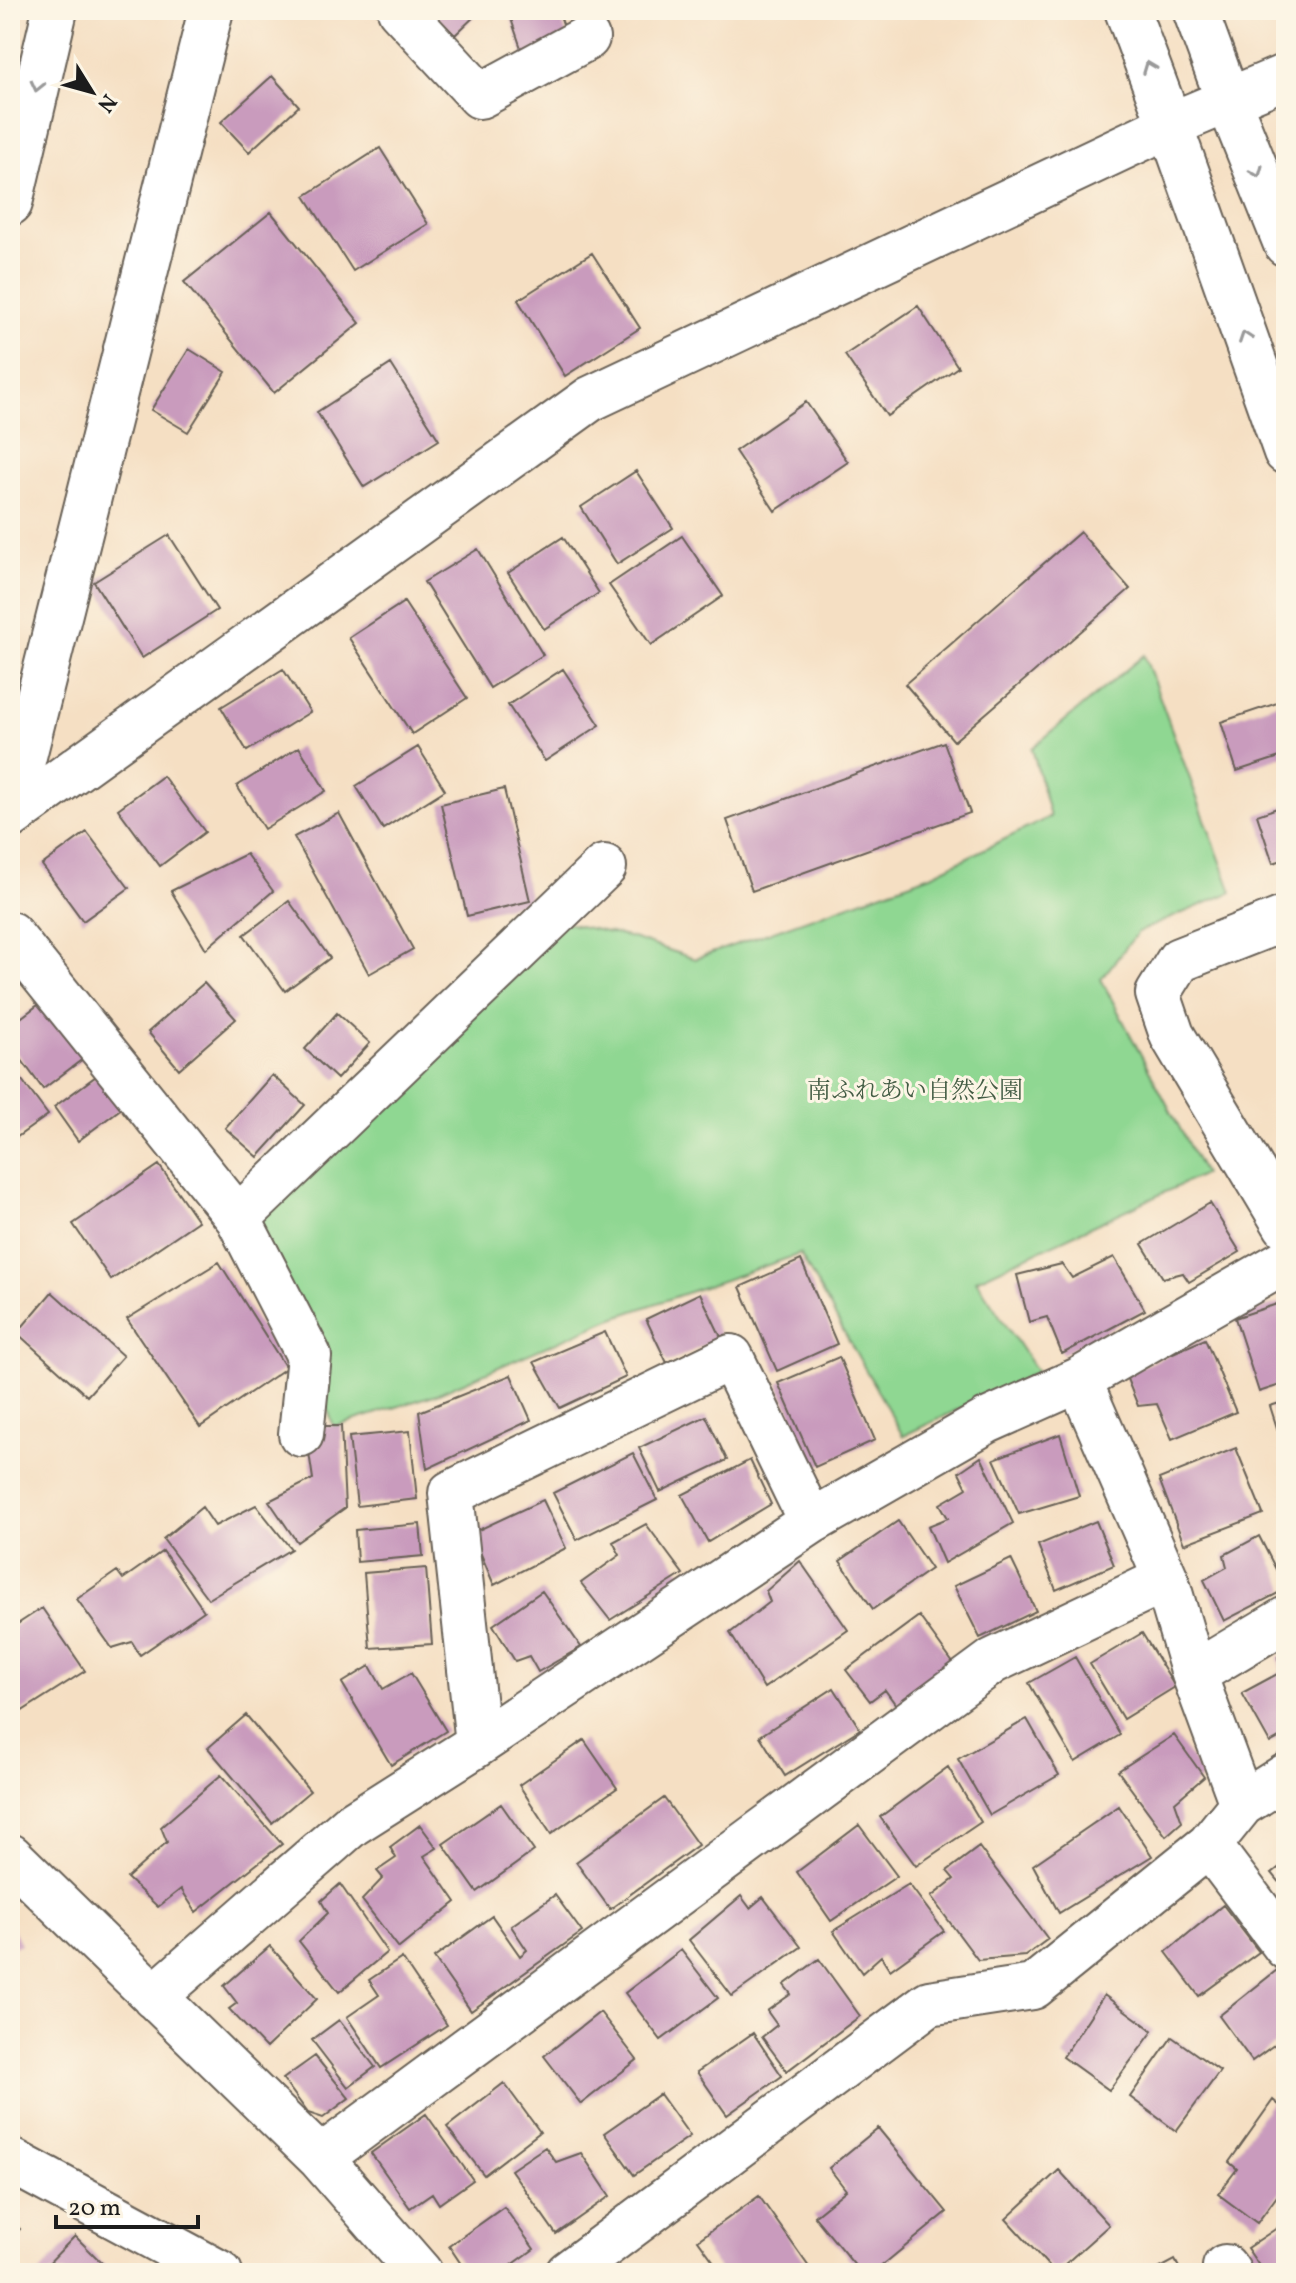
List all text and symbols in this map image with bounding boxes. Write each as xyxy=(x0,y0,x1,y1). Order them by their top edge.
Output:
north arrow xyxy=(52,52,132,132)
one-way arrow xyxy=(1142,61,1159,75)
one-way arrow xyxy=(29,79,46,92)
text: N xyxy=(89,87,123,118)
one-way arrow xyxy=(1247,164,1264,178)
one-way arrow xyxy=(1239,331,1255,345)
park label: 南ふれあい自然公園 xyxy=(807,1075,1023,1109)
scale bar xyxy=(56,2179,198,2229)
text: 20 m xyxy=(68,2192,121,2226)

